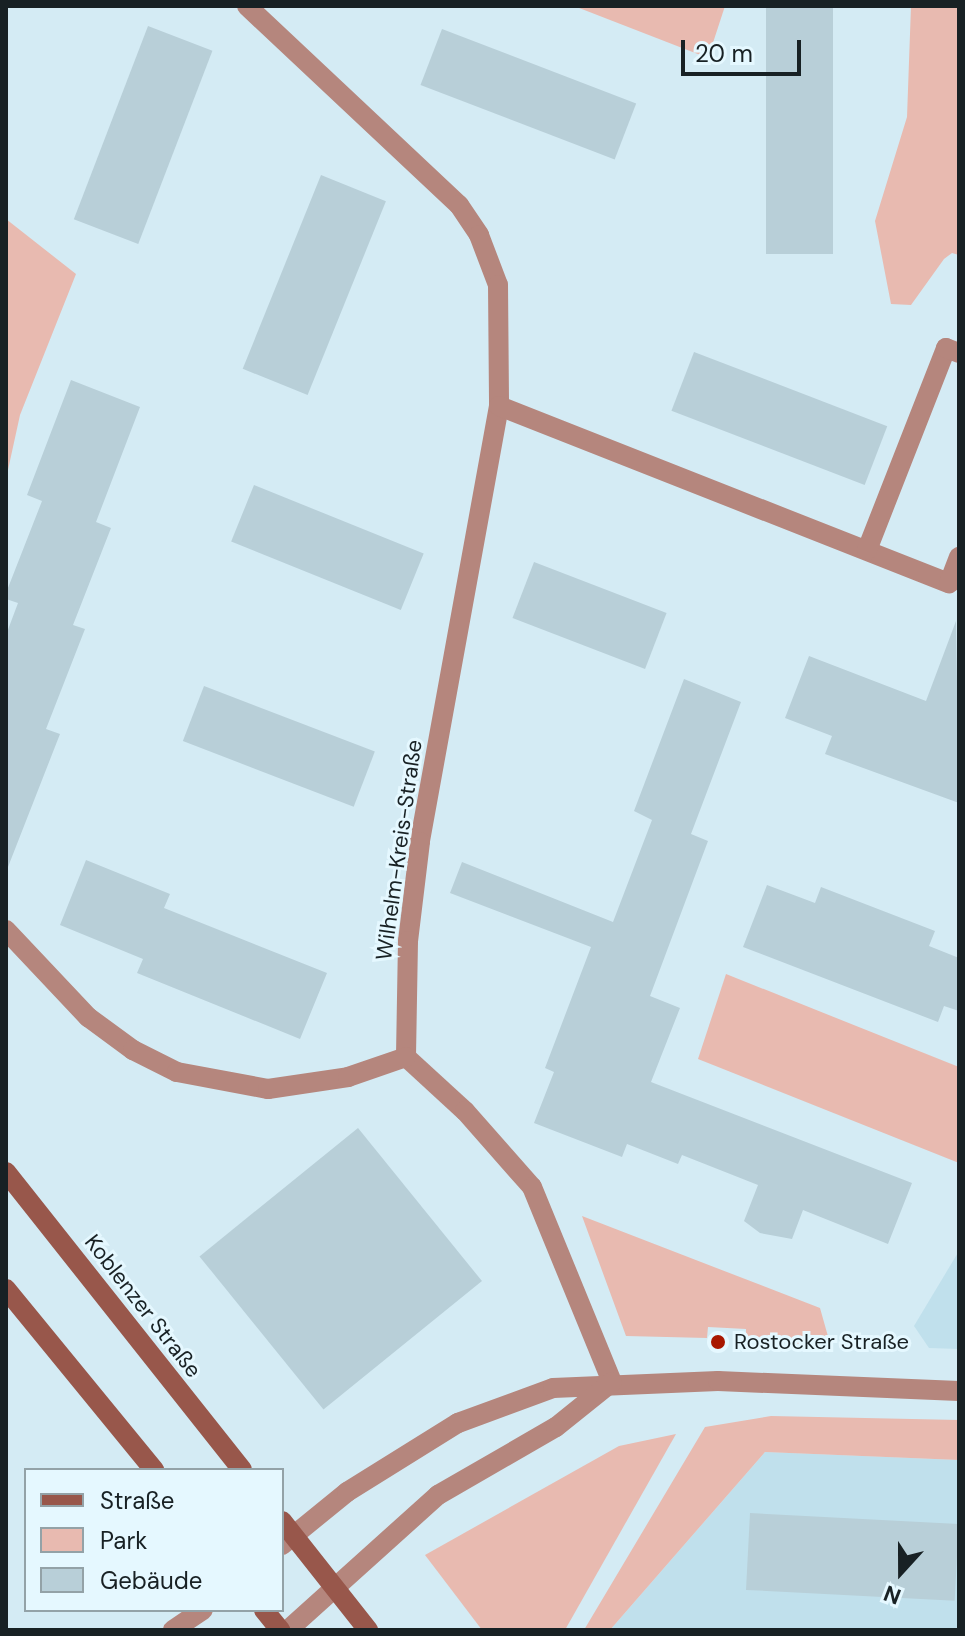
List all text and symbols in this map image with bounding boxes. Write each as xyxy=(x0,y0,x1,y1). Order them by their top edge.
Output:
scale bar xyxy=(685,24,805,74)
text: 20 m xyxy=(695,38,753,69)
street label: Wilhelm-Kreis-Straße xyxy=(370,738,428,962)
street label: Koblenzer Straße xyxy=(79,1229,207,1383)
place label: Rostocker Straße xyxy=(734,1329,909,1355)
marker: Rostocker Straße xyxy=(709,1333,727,1351)
legend xyxy=(24,1468,284,1612)
text: Straße xyxy=(100,1485,174,1516)
text: Park xyxy=(100,1525,147,1556)
north arrow xyxy=(861,1532,941,1612)
text: Gebäude xyxy=(100,1565,202,1596)
text: N xyxy=(880,1578,905,1611)

